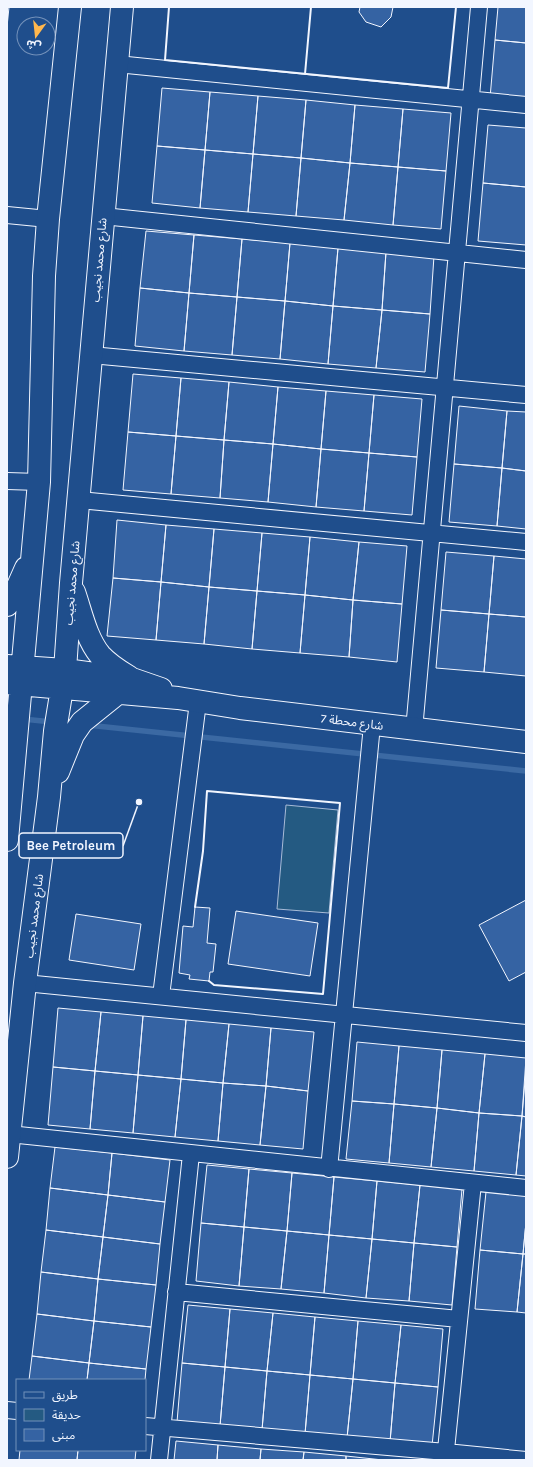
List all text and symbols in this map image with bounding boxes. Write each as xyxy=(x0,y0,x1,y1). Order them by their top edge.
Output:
north arrow xyxy=(16,16,56,56)
text: ش xyxy=(25,37,43,53)
street label: شارع محمد نجيب xyxy=(88,217,112,303)
street label: شارع محمد نجيب xyxy=(61,540,85,626)
street label: شارع محطة 7 xyxy=(320,711,384,735)
callout: Bee Petroleum xyxy=(19,833,123,858)
text: Bee Petroleum xyxy=(27,838,115,853)
street label: شارع محمد نجيب xyxy=(22,873,48,959)
legend xyxy=(16,1379,146,1451)
text: طريق xyxy=(52,1388,78,1403)
text: حديقة xyxy=(52,1408,81,1422)
text: مبنى xyxy=(52,1428,75,1442)

